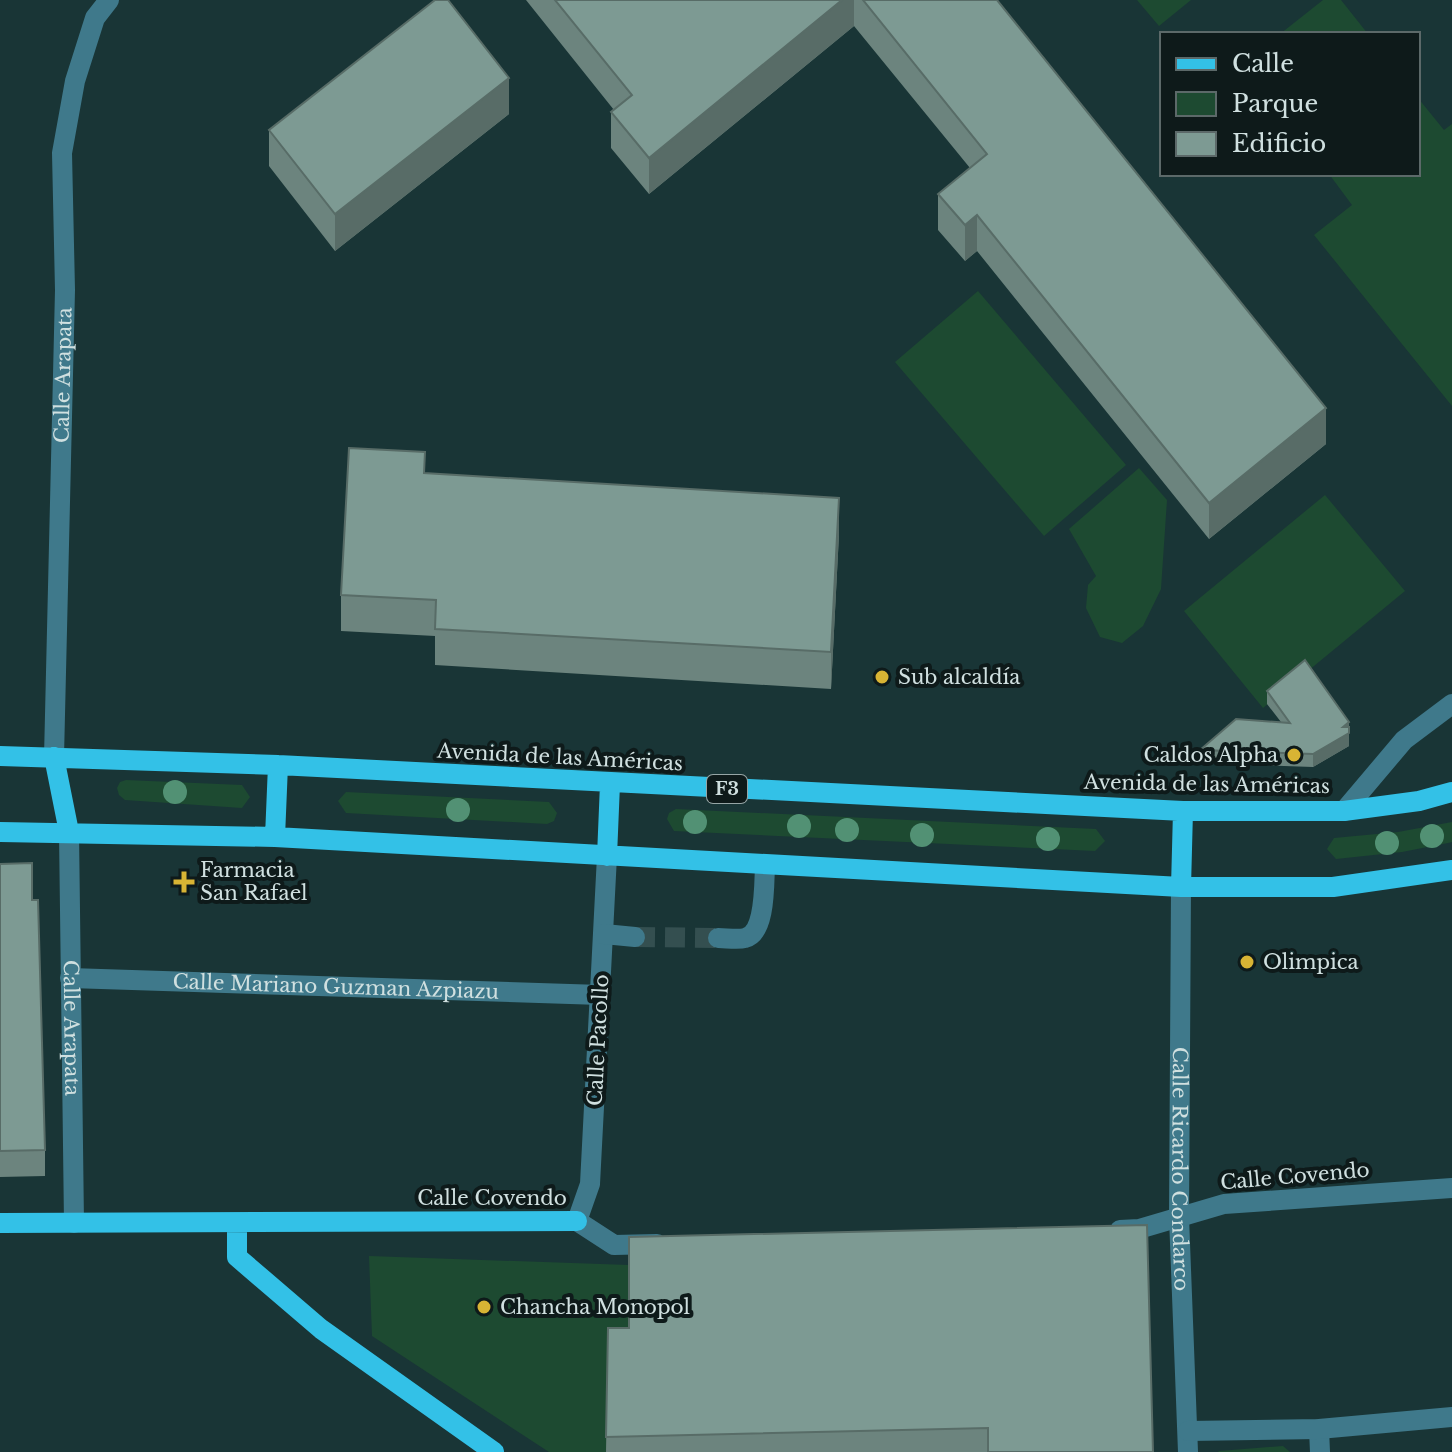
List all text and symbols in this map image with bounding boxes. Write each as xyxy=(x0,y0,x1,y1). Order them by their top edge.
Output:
legend xyxy=(1160,32,1420,176)
text: Calle xyxy=(1232,49,1294,78)
text: Parque xyxy=(1232,89,1318,118)
text: Edificio xyxy=(1232,129,1326,158)
street label: Calle Arapata xyxy=(49,306,77,443)
place label: Sub alcaldía xyxy=(898,665,1021,689)
marker: Sub alcaldía xyxy=(873,668,891,686)
street label: Avenida de las Américas xyxy=(435,739,684,775)
place label: Caldos Alpha xyxy=(1143,743,1279,767)
marker: Caldos Alpha xyxy=(1285,746,1303,764)
street label: Avenida de las Américas xyxy=(1083,770,1330,798)
road number: F3 xyxy=(707,775,747,803)
place label: Farmacia San Rafael xyxy=(200,858,308,905)
marker: Farmacia San Rafael xyxy=(175,873,193,891)
place label: Olimpica xyxy=(1263,950,1360,974)
marker: Olimpica xyxy=(1238,953,1256,971)
street label: Calle Arapata xyxy=(59,960,84,1097)
street label: Calle Mariano Guzman Azpiazu xyxy=(172,969,499,1004)
street label: Calle Pacollo xyxy=(583,974,613,1106)
street label: Calle Ricardo Condarco xyxy=(1167,1047,1194,1291)
street label: Calle Covendo xyxy=(1219,1158,1371,1194)
street label: Calle Covendo xyxy=(417,1186,567,1210)
place label: Chancha Monopol xyxy=(500,1295,690,1319)
marker: Chancha Monopol xyxy=(475,1298,493,1316)

